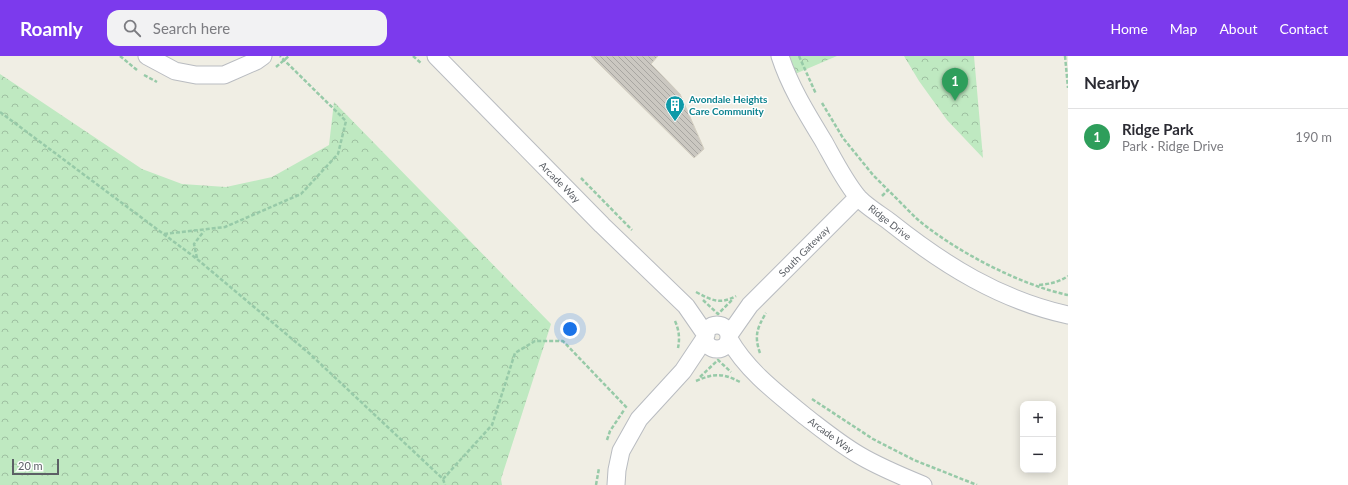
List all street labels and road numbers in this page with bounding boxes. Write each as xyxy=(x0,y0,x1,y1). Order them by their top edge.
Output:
street label: Arcade Way xyxy=(537,159,584,206)
street label: Ridge Drive xyxy=(866,202,914,242)
street label: South Gateway xyxy=(776,222,833,279)
street label: Arcade Way xyxy=(806,415,857,456)

